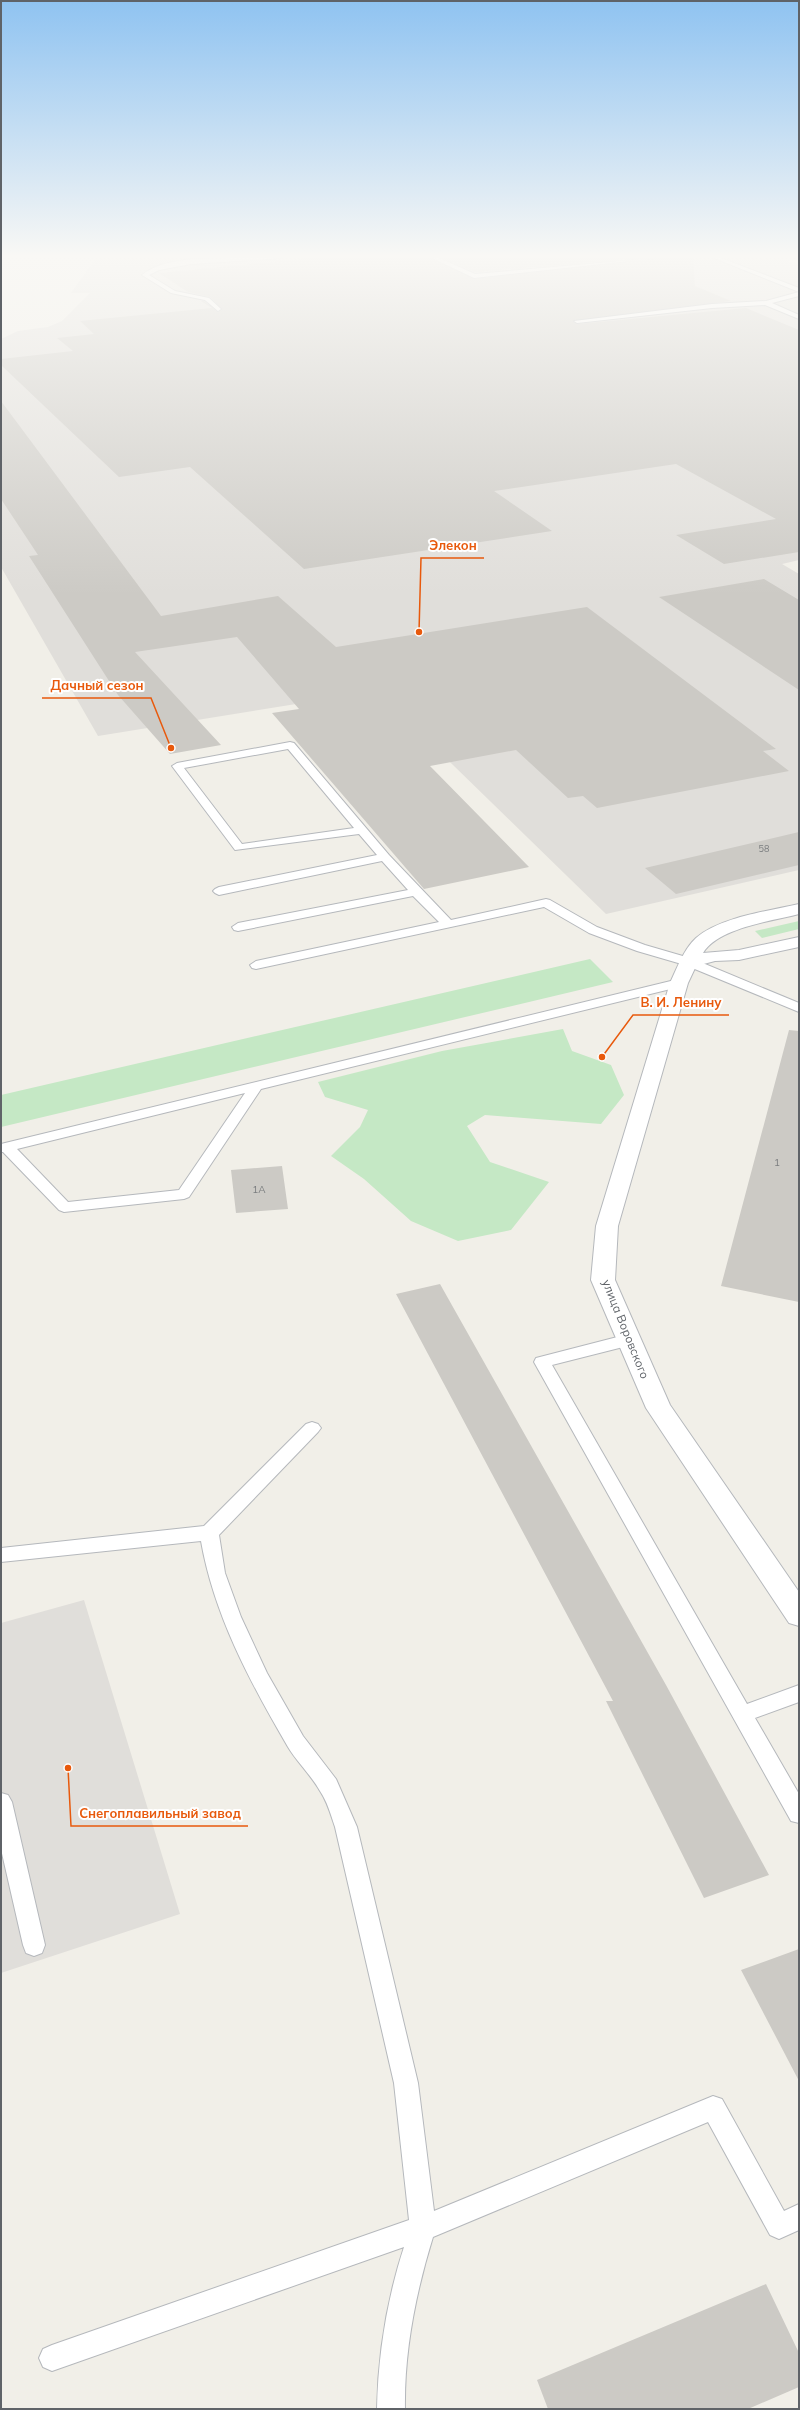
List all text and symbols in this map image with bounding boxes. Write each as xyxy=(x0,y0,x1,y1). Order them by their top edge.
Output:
callout: Элекон xyxy=(421,533,484,558)
text: Элекон xyxy=(429,537,477,553)
callout: Дачный сезон xyxy=(42,673,151,698)
text: Дачный сезон xyxy=(50,677,144,693)
house number: 58 xyxy=(759,843,769,854)
callout: В. И. Ленину xyxy=(633,990,729,1015)
text: В. И. Ленину xyxy=(641,994,722,1011)
house number: 1 xyxy=(774,1156,780,1169)
house number: 1А xyxy=(252,1183,266,1196)
street label: улица Воровского xyxy=(599,1277,653,1381)
callout: Снегоплавильный завод xyxy=(71,1801,248,1826)
text: Снегоплавильный завод xyxy=(79,1805,241,1821)

